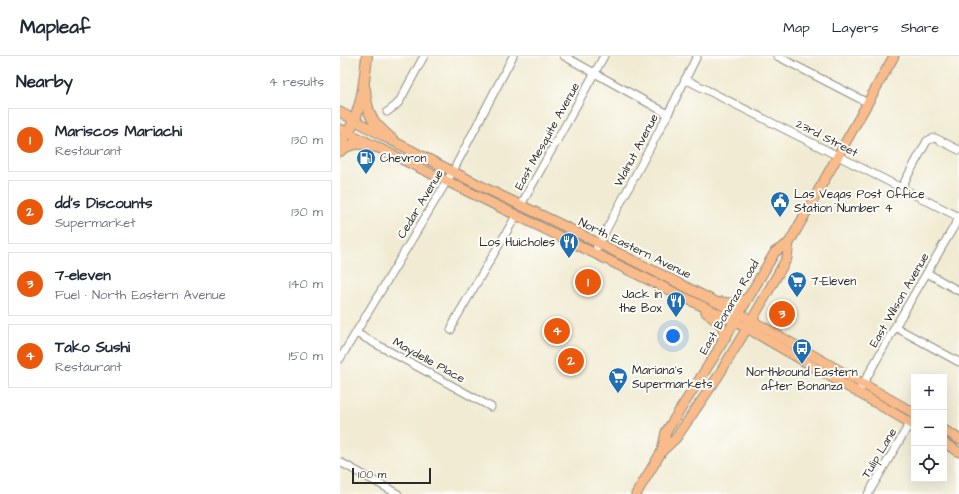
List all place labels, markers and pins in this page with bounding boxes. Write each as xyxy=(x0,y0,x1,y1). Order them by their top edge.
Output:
fuel station icon: Chevron xyxy=(355,147,377,175)
place label: Chevron xyxy=(380,150,427,167)
place label: Las Vegas Post Office Station Number 4 xyxy=(794,186,925,217)
public building icon: Las Vegas Post Office Station Number 4 xyxy=(769,190,791,218)
restaurant icon: Los Huicholes xyxy=(558,231,580,259)
place label: Los Huicholes xyxy=(479,234,555,251)
pin: 1 xyxy=(575,267,601,297)
supermarket icon: 7-Eleven xyxy=(786,270,808,298)
place label: 7-Eleven xyxy=(811,273,856,290)
place label: Jack in the Box xyxy=(619,286,662,317)
restaurant icon: Jack in the Box xyxy=(665,290,687,318)
pin: 3 xyxy=(769,299,795,329)
pin: 4 xyxy=(544,316,570,346)
bus stop icon: Northbound Eastern after Bonanza xyxy=(791,337,813,365)
pin: 2 xyxy=(558,346,584,376)
place label: Mariana's Supermarkets xyxy=(632,362,712,393)
place label: Northbound Eastern after Bonanza xyxy=(746,364,858,395)
supermarket icon: Mariana's Supermarkets xyxy=(607,366,629,394)

